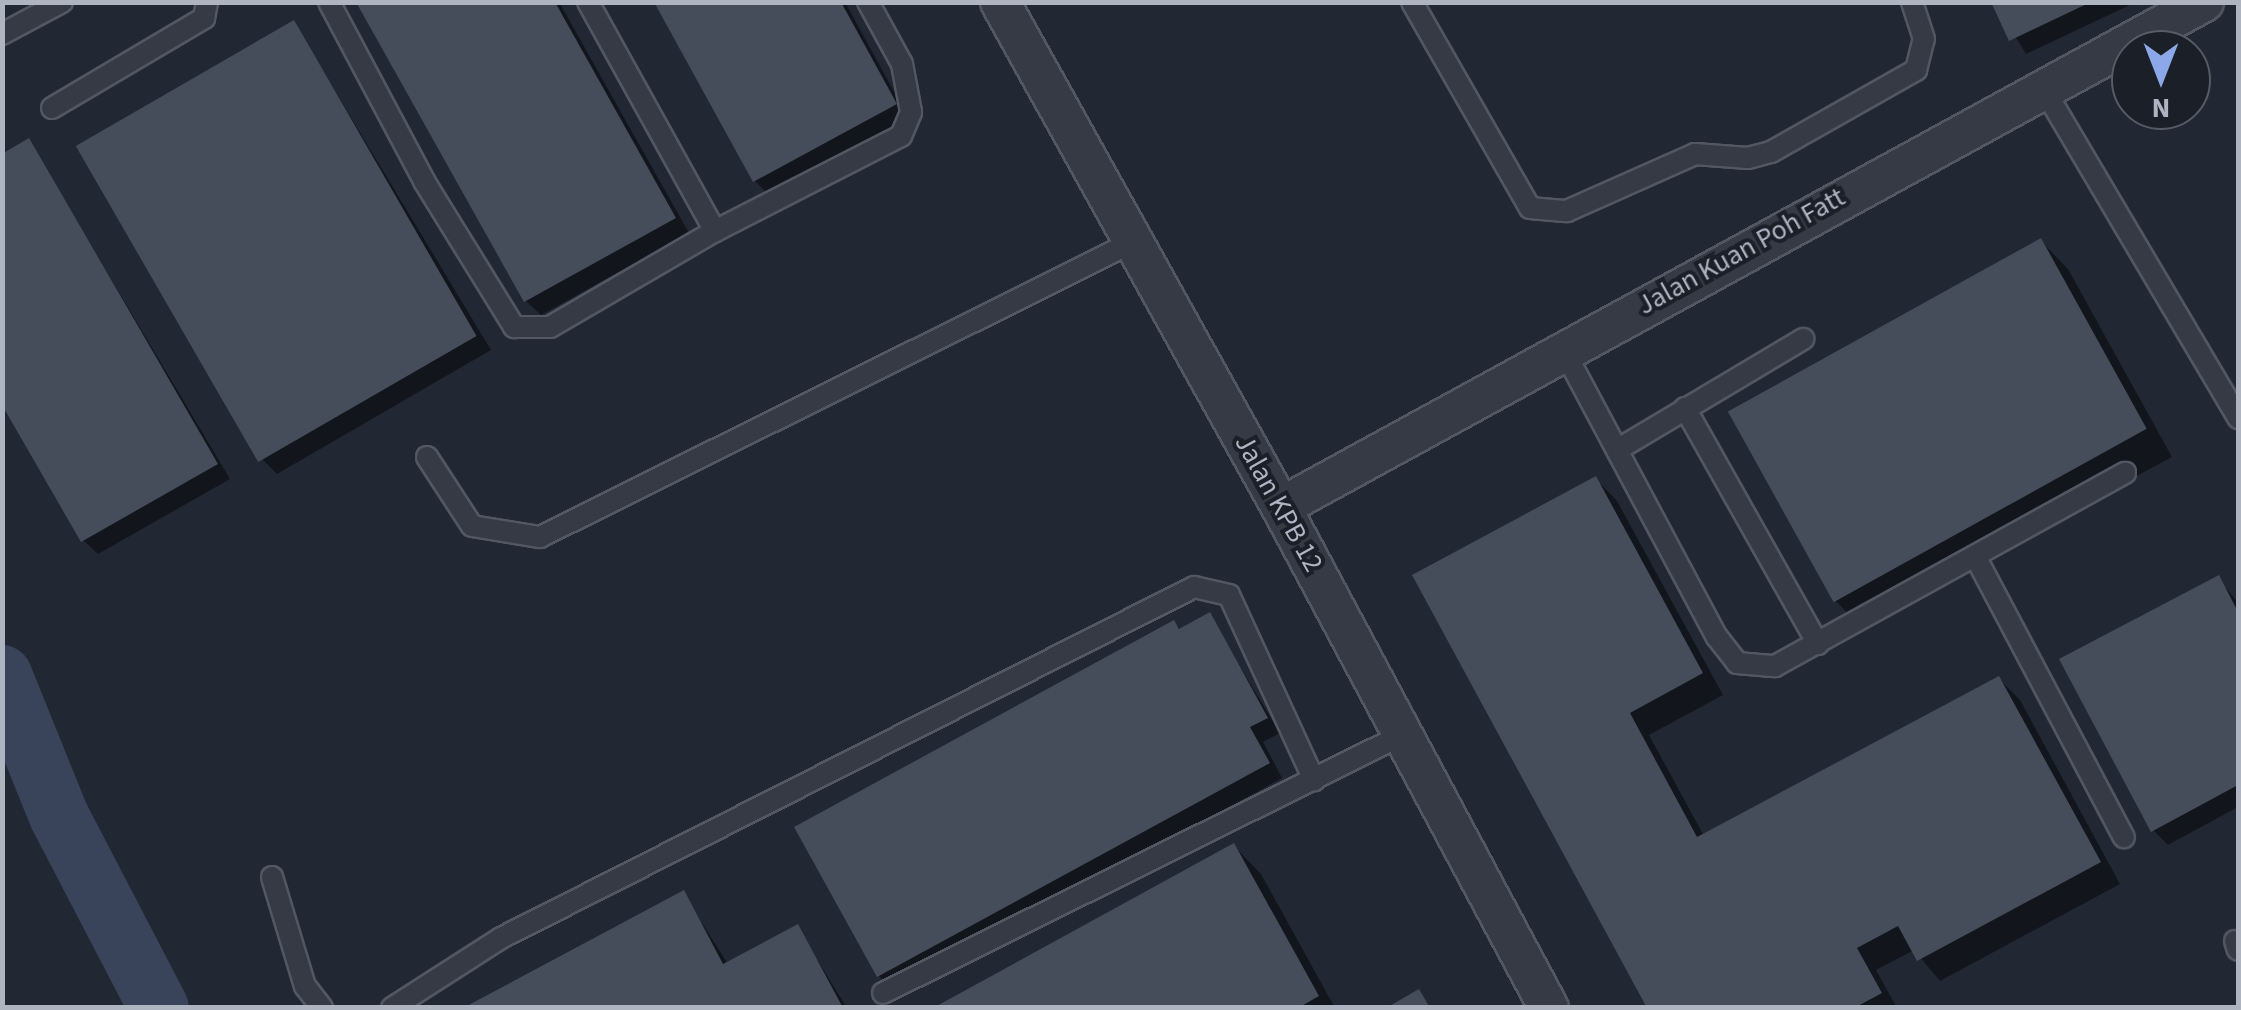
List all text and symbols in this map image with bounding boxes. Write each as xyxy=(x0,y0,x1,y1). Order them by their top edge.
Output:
north arrow xyxy=(2111,30,2211,130)
text: N xyxy=(2152,88,2170,128)
street label: Jalan Kuan Poh Fatt xyxy=(1631,180,1851,322)
street label: Jalan KPB 12 xyxy=(1228,429,1330,577)

